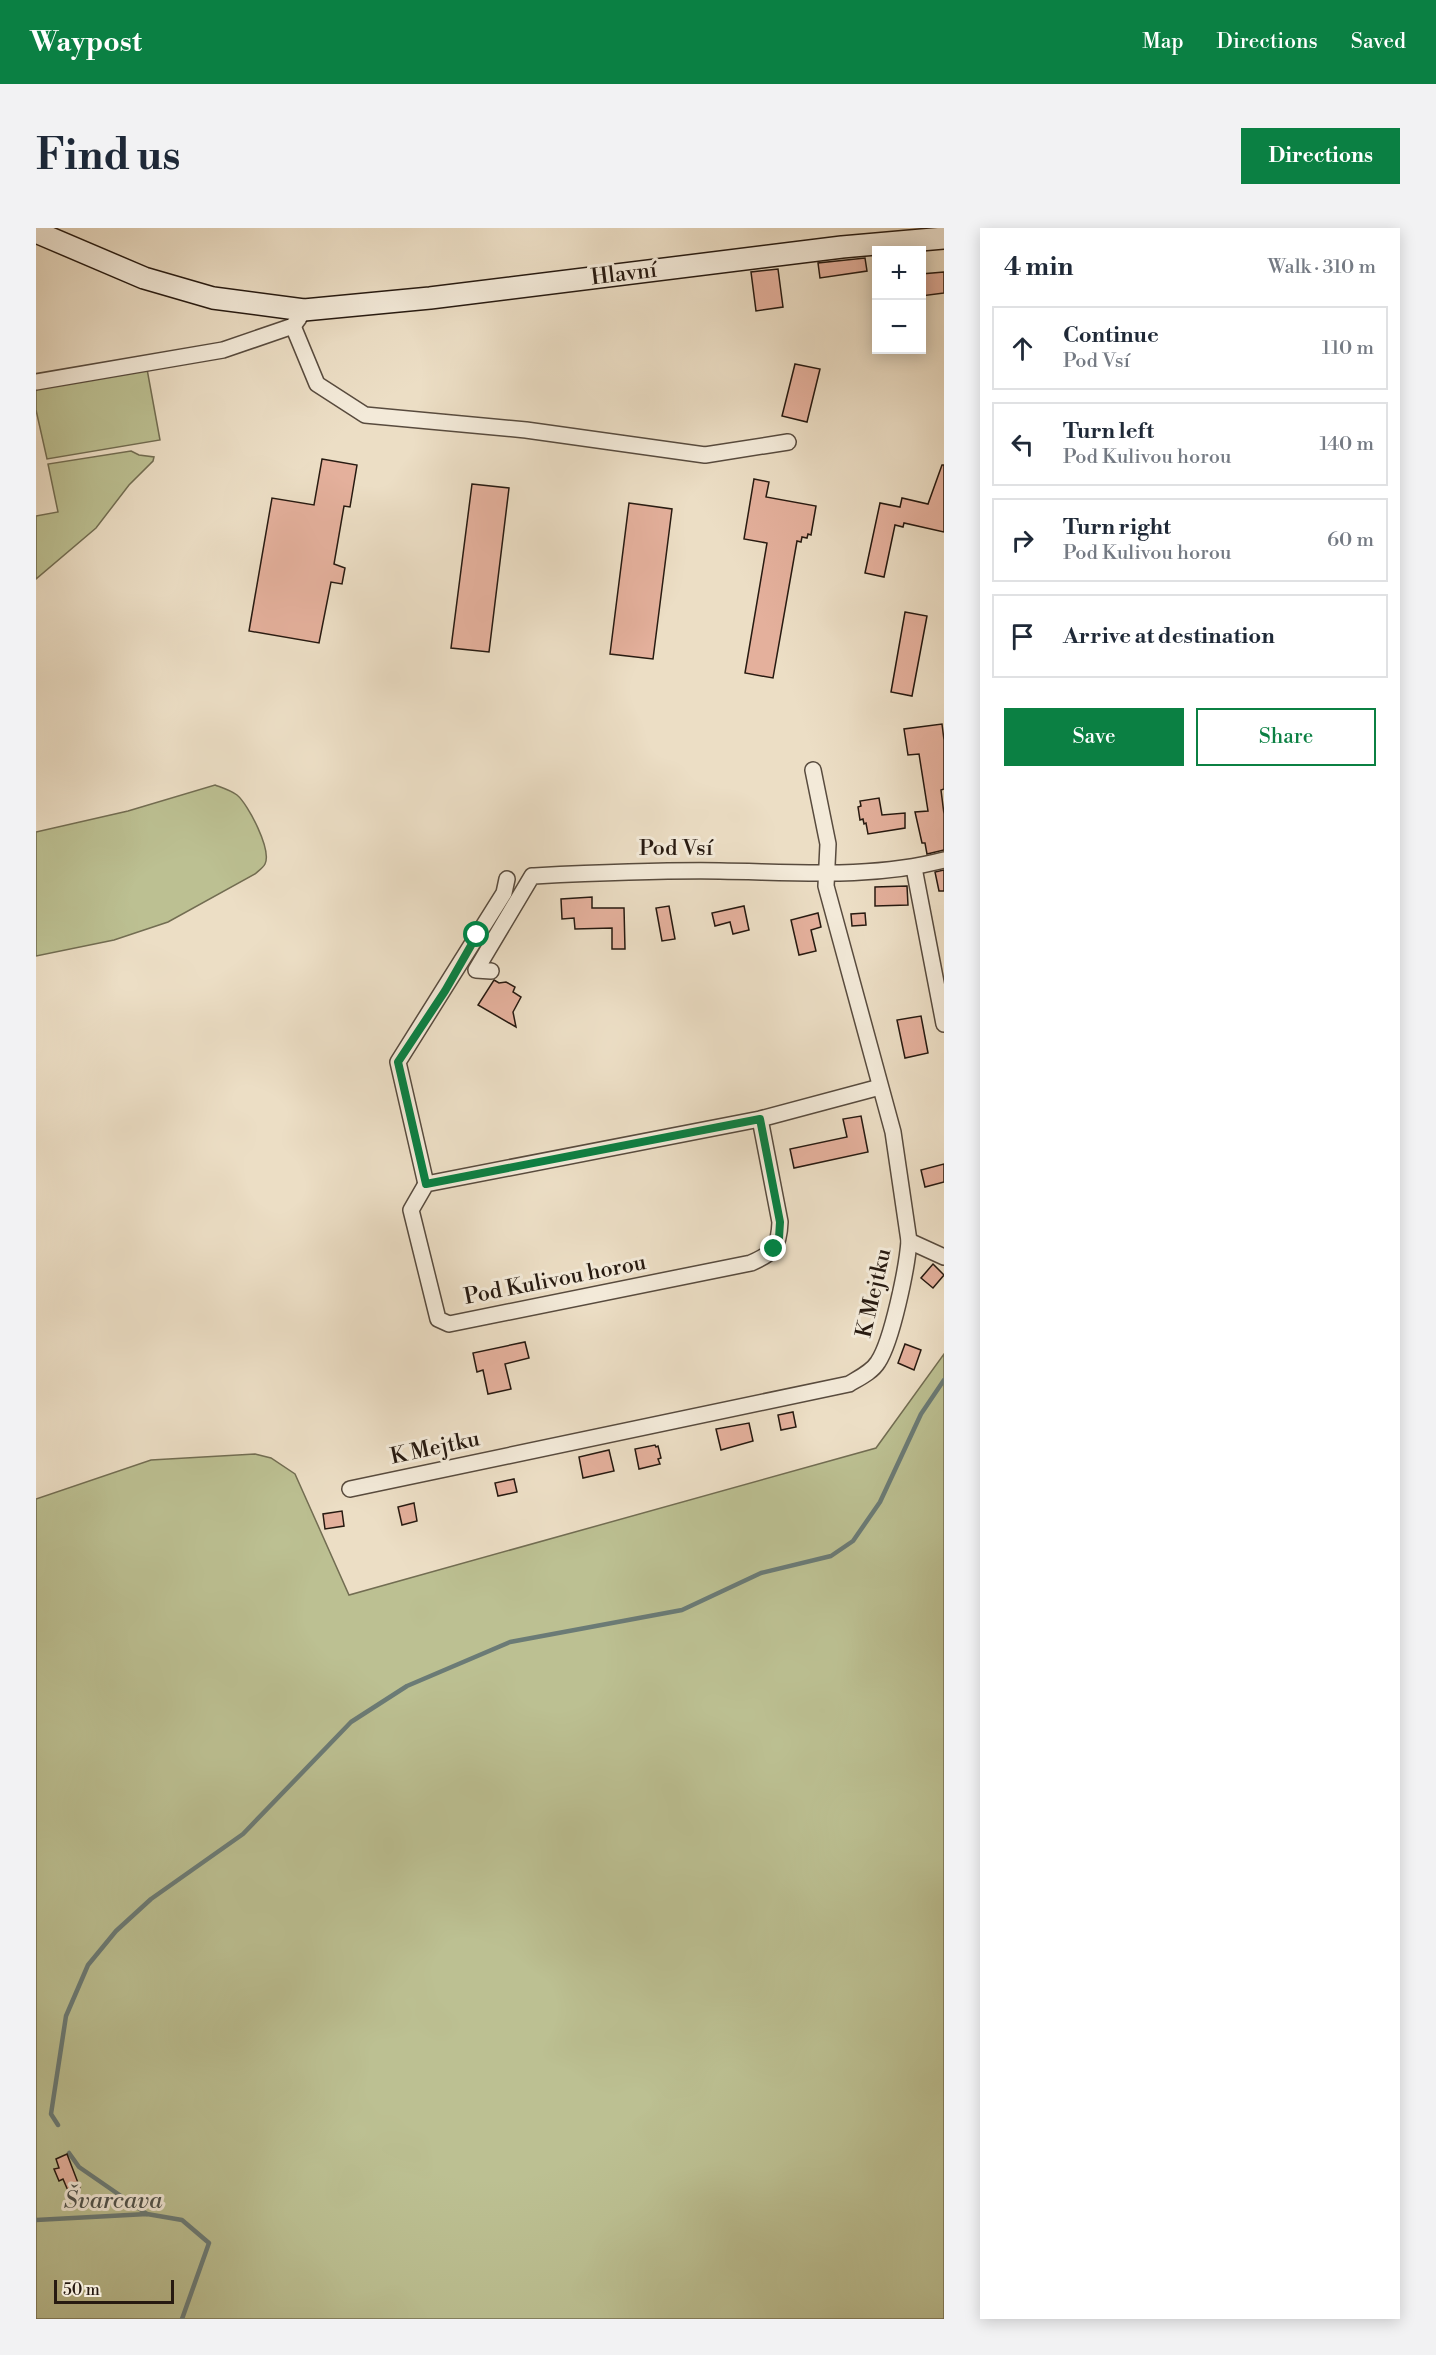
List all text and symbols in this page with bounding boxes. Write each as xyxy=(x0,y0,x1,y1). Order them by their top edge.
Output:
text: Waypost xyxy=(30,25,142,60)
text: Map xyxy=(1142,29,1184,55)
text: Directions xyxy=(1217,29,1318,55)
text: Saved xyxy=(1351,29,1406,55)
button: Directions xyxy=(1241,128,1400,184)
text: Find us xyxy=(36,130,180,183)
map controls xyxy=(872,246,926,354)
button: + xyxy=(872,246,926,300)
text: 4 min xyxy=(1004,251,1074,283)
text: Walk · 310 m xyxy=(1268,255,1376,280)
street label: Hlavní xyxy=(589,256,659,291)
button: − xyxy=(872,300,926,354)
text: Continue xyxy=(1063,322,1159,349)
icon: ahead xyxy=(1006,332,1039,365)
text: 110 m xyxy=(1322,336,1374,361)
text: Pod Vsí xyxy=(1063,349,1130,374)
text: Turn left xyxy=(1063,418,1154,445)
icon: left xyxy=(1006,428,1039,461)
text: 140 m xyxy=(1319,432,1374,457)
text: Pod Kulivou horou xyxy=(1063,445,1231,470)
text: Turn right xyxy=(1063,514,1171,541)
icon: right xyxy=(1006,524,1039,557)
text: 60 m xyxy=(1327,528,1374,553)
text: Pod Kulivou horou xyxy=(1063,541,1231,566)
icon: arrive xyxy=(1006,620,1039,653)
text: Arrive at destination xyxy=(1063,623,1275,650)
button: Save xyxy=(1004,708,1184,766)
button: Share xyxy=(1196,708,1376,766)
street label: Pod Vsí xyxy=(639,835,714,862)
route start xyxy=(463,921,489,947)
route end xyxy=(760,1235,786,1261)
street label: K Mejtku xyxy=(851,1245,897,1340)
street label: Pod Kulivou horou xyxy=(462,1249,649,1311)
street label: K Mejtku xyxy=(388,1425,483,1471)
water label: Švarcava xyxy=(64,2184,163,2216)
scale bar xyxy=(54,2277,174,2304)
text: 50 m xyxy=(63,2280,100,2300)

